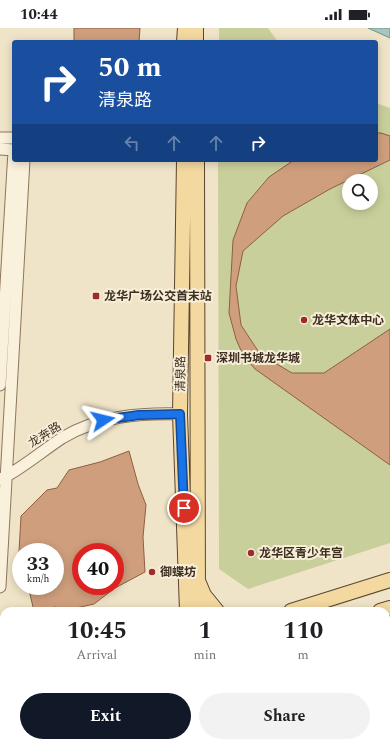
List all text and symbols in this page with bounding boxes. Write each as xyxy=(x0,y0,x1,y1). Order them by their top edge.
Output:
text: 10:44 xyxy=(20,3,58,26)
text: 50 m xyxy=(98,46,162,89)
icon: right xyxy=(32,56,84,108)
text: 清泉路 xyxy=(98,87,152,114)
icon: left xyxy=(121,132,143,154)
icon: ahead xyxy=(163,132,185,154)
icon: ahead xyxy=(205,132,227,154)
icon: right xyxy=(247,132,269,154)
map controls xyxy=(342,174,378,210)
button: search xyxy=(342,174,378,210)
place label: 龙华广场公交首末站 xyxy=(104,287,212,306)
marker: 龙华广场公交首末站 xyxy=(91,291,101,301)
place label: 龙华文体中心 xyxy=(312,311,384,330)
marker: 龙华文体中心 xyxy=(299,315,309,325)
place label: 深圳书城龙华城 xyxy=(216,349,300,368)
marker: 深圳书城龙华城 xyxy=(203,353,213,363)
street label: 清泉路 xyxy=(171,356,191,392)
position arrow xyxy=(82,399,124,441)
street label: 龙奔路 xyxy=(25,417,65,453)
pin xyxy=(167,491,201,525)
icon: arrive xyxy=(173,497,195,519)
speed limit sign: 40 xyxy=(72,543,124,595)
place label: 龙华区青少年宫 xyxy=(259,544,343,563)
marker: 龙华区青少年宫 xyxy=(246,548,256,558)
text: 33 xyxy=(27,549,49,579)
place label: 御蝶坊 xyxy=(160,563,196,582)
marker: 御蝶坊 xyxy=(147,567,157,577)
text: km/h xyxy=(27,571,49,587)
text: 10:45 xyxy=(67,613,127,649)
text: 1 xyxy=(198,613,212,649)
text: 110 xyxy=(283,613,323,649)
text: Arrival xyxy=(77,645,117,665)
text: min xyxy=(194,645,216,665)
text: m xyxy=(298,645,309,665)
button: Exit xyxy=(20,693,191,739)
button: Share xyxy=(199,693,370,739)

